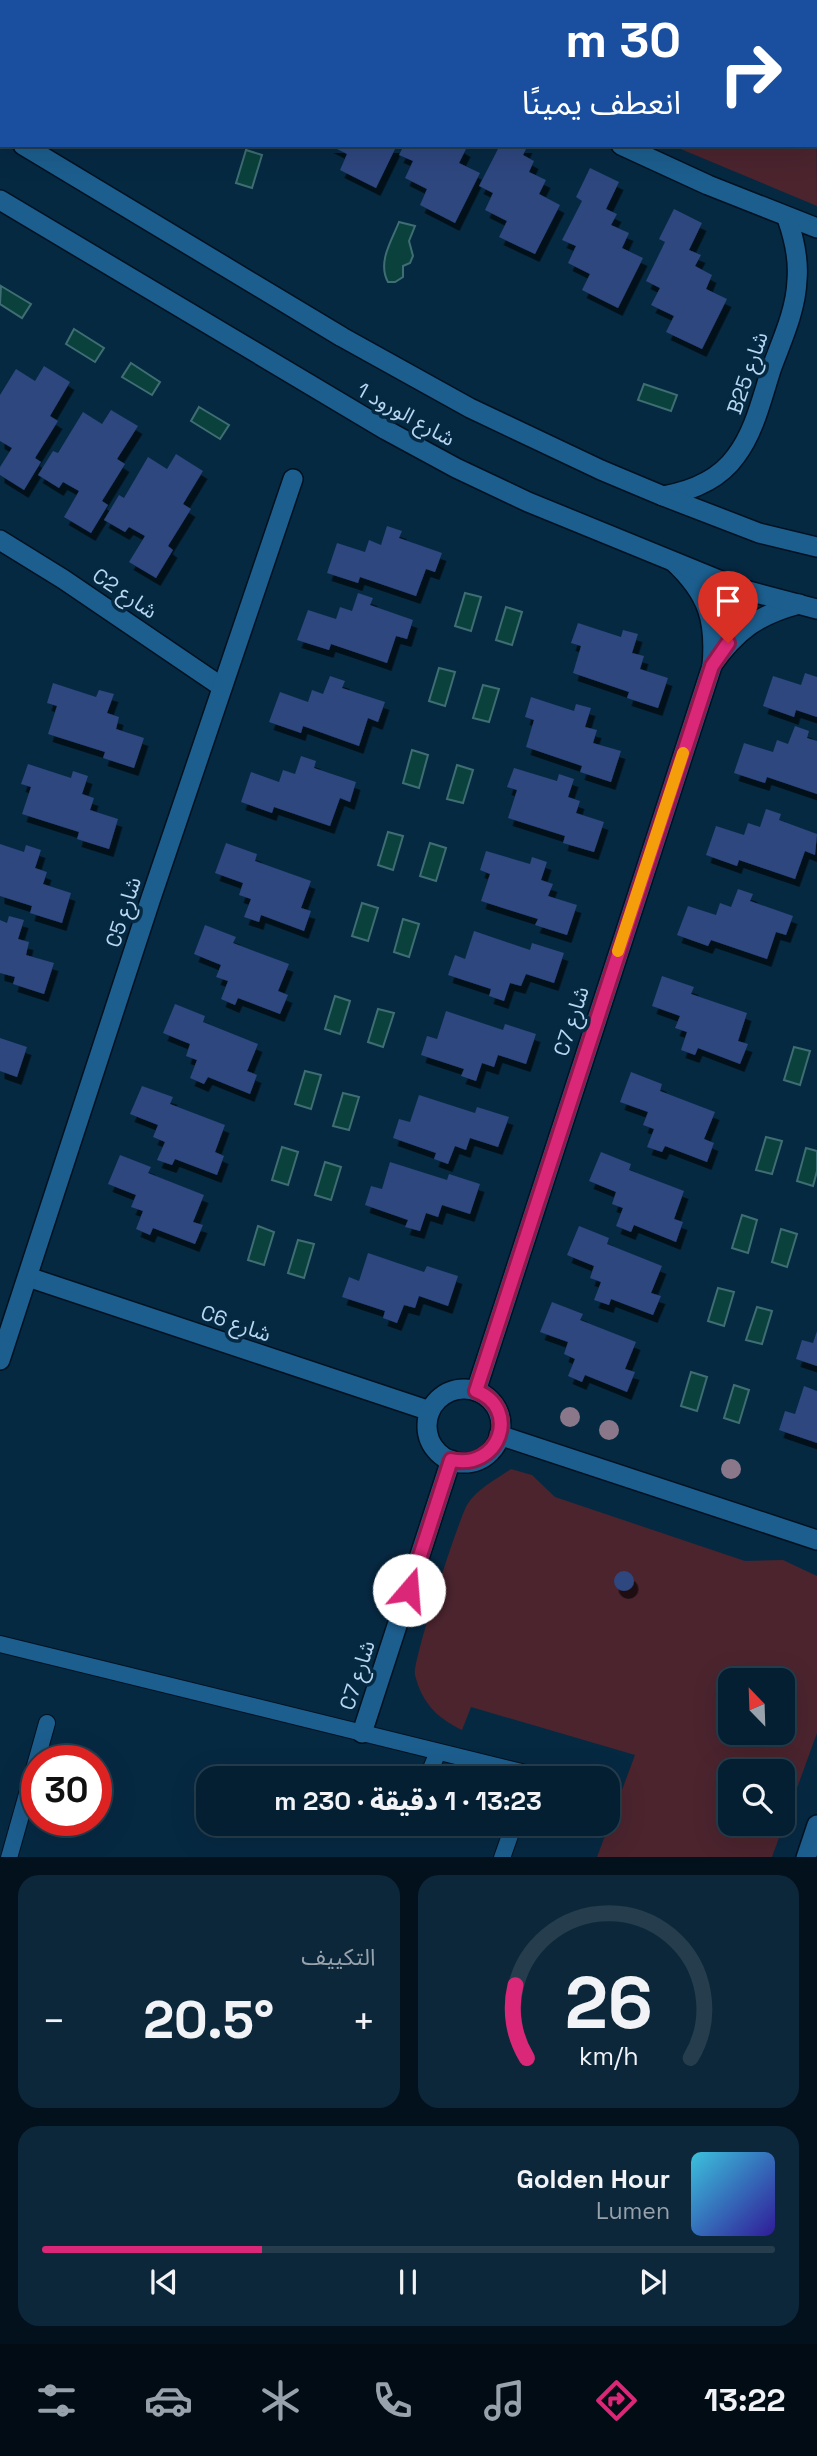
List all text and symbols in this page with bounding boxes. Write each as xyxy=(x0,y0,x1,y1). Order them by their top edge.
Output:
text: 30 m xyxy=(565,9,681,71)
icon: right xyxy=(705,28,796,119)
text: انعطف يمينًا xyxy=(522,83,681,123)
street label: B25 شارع xyxy=(720,328,776,418)
street label: شارع الورود 1 xyxy=(351,376,460,454)
street label: C2 شارع xyxy=(86,562,163,626)
pin xyxy=(698,571,758,643)
icon: arrive xyxy=(709,582,747,620)
street label: C5 شارع xyxy=(99,873,149,951)
street label: C7 شارع xyxy=(547,983,597,1060)
street label: C6 شارع xyxy=(197,1298,275,1349)
position arrow xyxy=(372,1553,446,1627)
street label: C7 شارع xyxy=(333,1637,383,1714)
north arrow xyxy=(718,1668,794,1745)
map controls xyxy=(718,1668,795,1836)
speed limit sign: 30 xyxy=(21,1745,112,1836)
button: search xyxy=(718,1759,795,1836)
text: 13:23 · 1 دقيقة · 230 m xyxy=(274,1784,542,1818)
text: التكييف xyxy=(301,1942,376,1972)
text: 26 xyxy=(564,1956,652,2049)
text: 20.5° xyxy=(143,1987,274,2053)
text: − xyxy=(42,1997,66,2045)
text: + xyxy=(352,1997,376,2045)
text: km/h xyxy=(578,2039,638,2071)
text: Golden Hour xyxy=(516,2162,670,2196)
text: Lumen xyxy=(596,2196,670,2226)
icon: previous xyxy=(145,2263,183,2301)
icon: pause xyxy=(389,2263,427,2301)
icon: next xyxy=(634,2263,672,2301)
icon: filters xyxy=(32,2376,81,2425)
icon: car xyxy=(144,2376,193,2425)
icon: climate xyxy=(256,2376,305,2425)
icon: phone xyxy=(368,2376,417,2425)
icon: music xyxy=(480,2376,529,2425)
icon: directions xyxy=(592,2376,641,2425)
text: 13:22 xyxy=(704,2380,785,2420)

